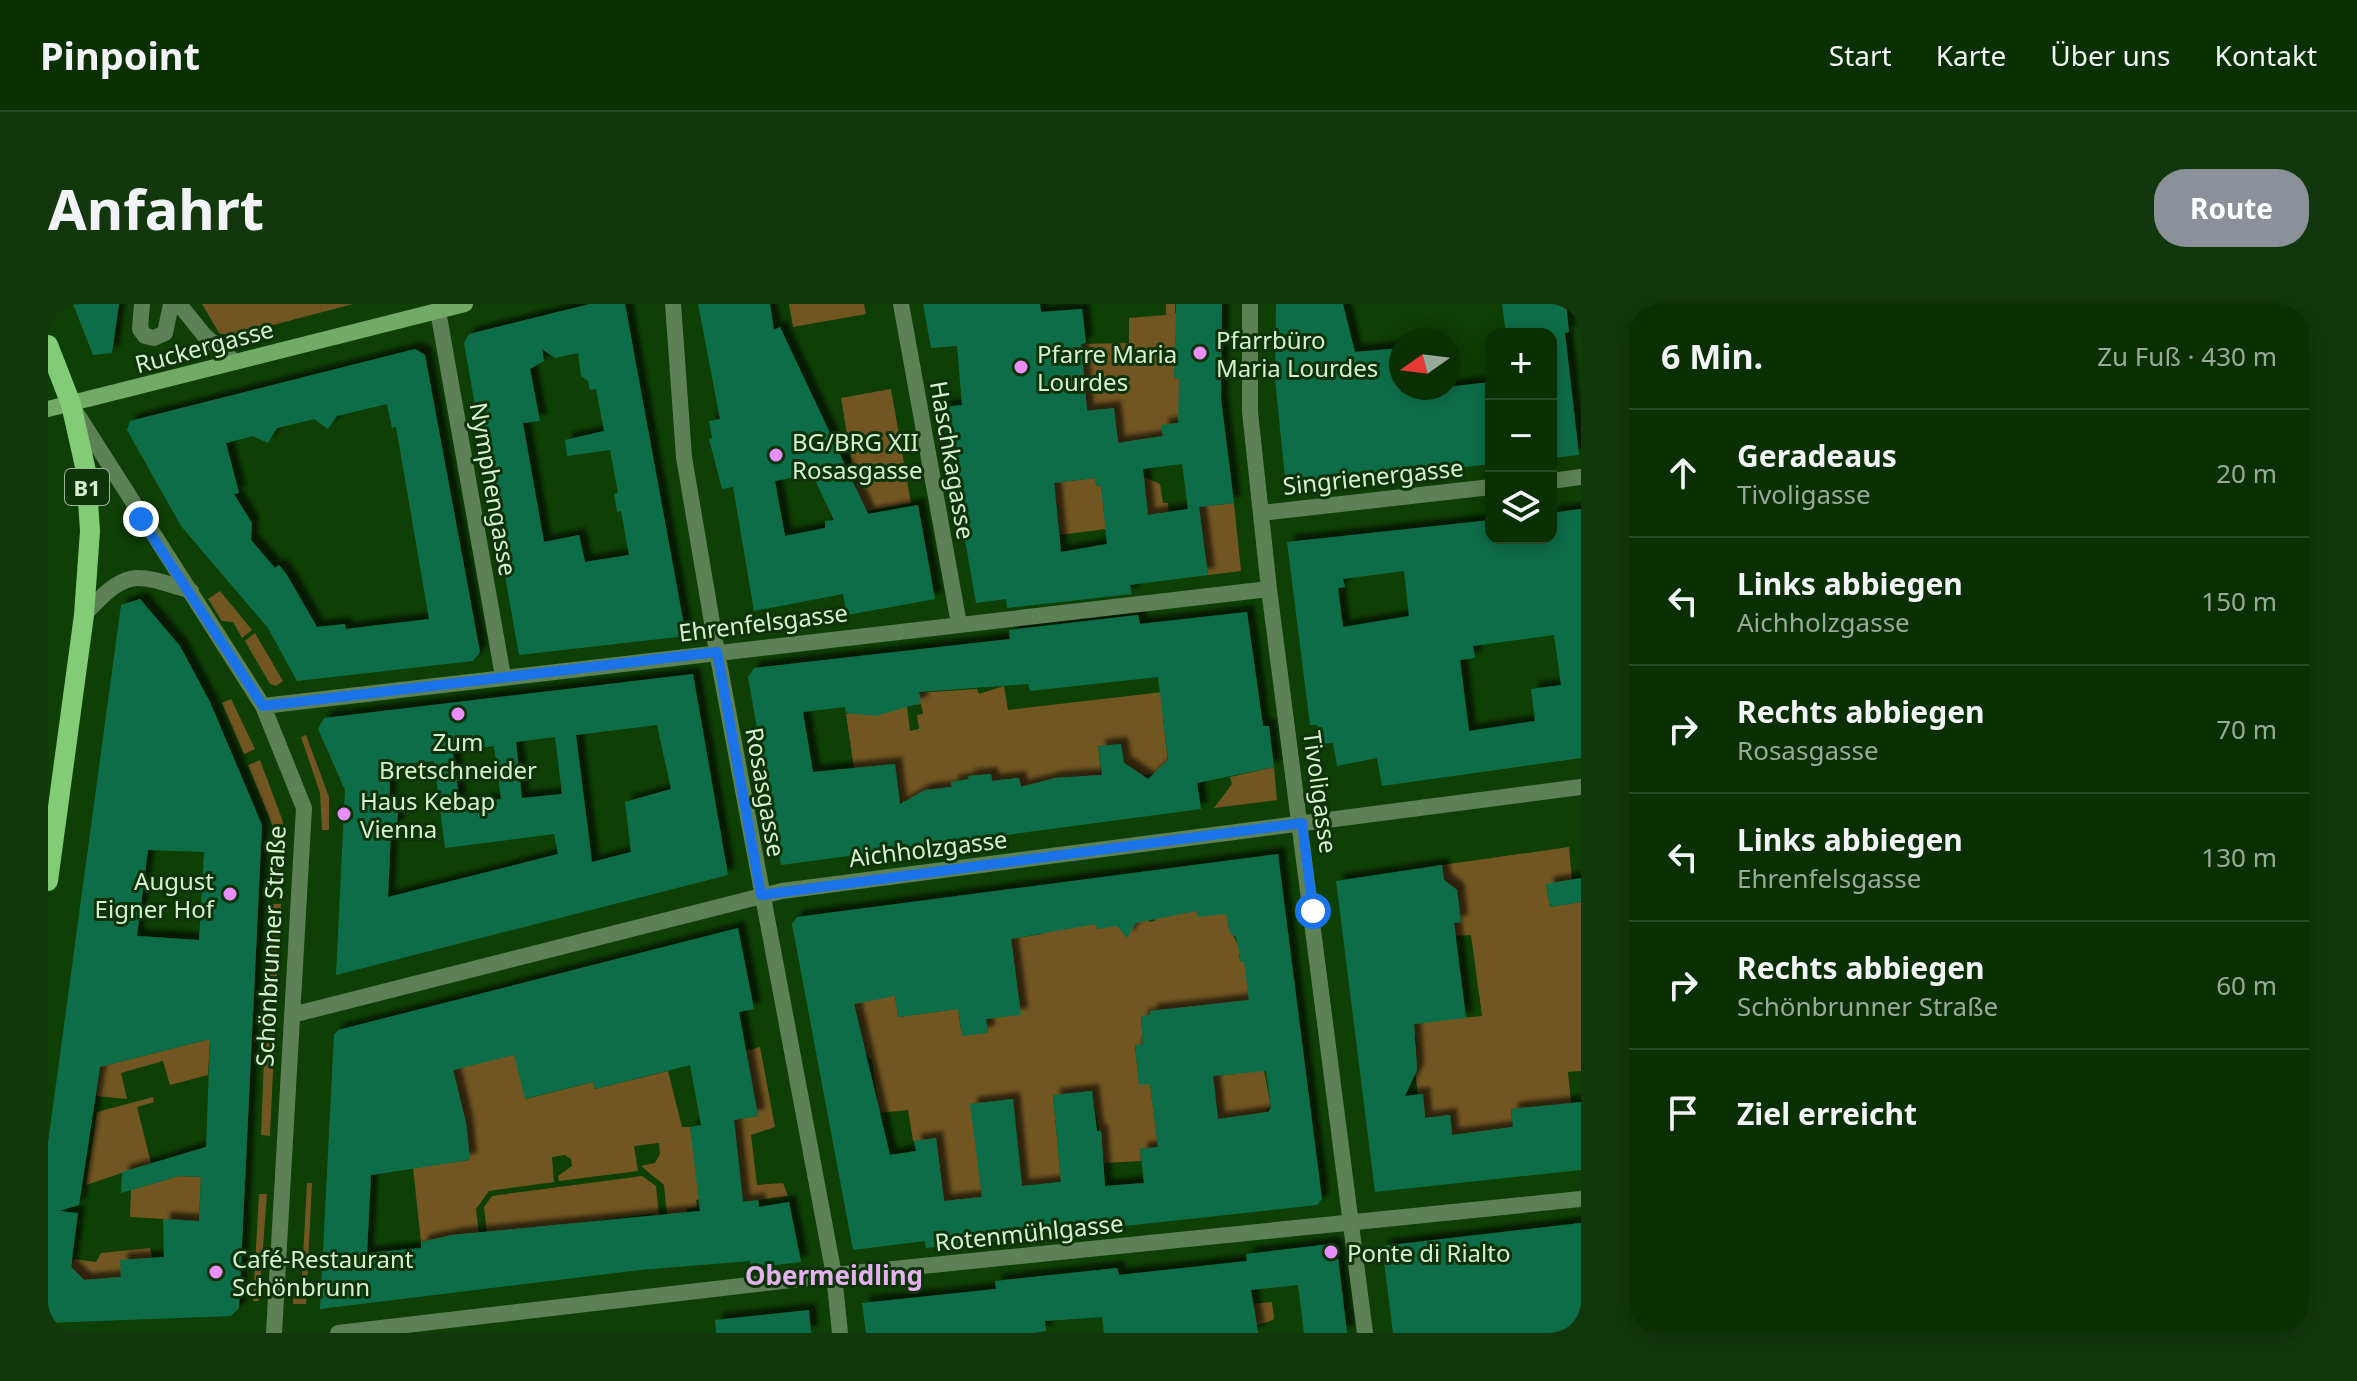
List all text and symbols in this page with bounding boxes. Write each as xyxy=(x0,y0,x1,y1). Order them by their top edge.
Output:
text: Pinpoint xyxy=(40,29,200,81)
text: Start xyxy=(1829,36,1892,74)
text: Karte xyxy=(1936,36,2006,74)
text: Über uns xyxy=(2050,36,2171,74)
text: Kontakt xyxy=(2215,36,2317,74)
button: Route xyxy=(2154,169,2309,247)
text: Anfahrt xyxy=(48,170,264,246)
street label: Ruckergasse xyxy=(131,312,277,380)
place label: Pfarrbüro Maria Lourdes xyxy=(1216,323,1378,384)
north arrow xyxy=(1389,328,1461,400)
map controls xyxy=(1485,328,1557,544)
button: + xyxy=(1485,328,1557,400)
text: 6 Min. xyxy=(1661,333,1763,379)
place label: Pfarre Maria Lourdes xyxy=(1037,337,1177,398)
text: Zu Fuß · 430 m xyxy=(2097,338,2277,374)
marker: Pfarrbüro Maria Lourdes xyxy=(1191,344,1209,362)
marker: Pfarre Maria Lourdes xyxy=(1012,358,1030,376)
street label: Haschkagasse xyxy=(923,378,983,542)
street label: Nymphengasse xyxy=(463,400,525,578)
button: − xyxy=(1485,400,1557,472)
place label: BG/BRG XII Rosasgasse xyxy=(792,425,923,486)
text: Geradeaus xyxy=(1737,435,1897,476)
marker: BG/BRG XII Rosasgasse xyxy=(767,446,785,464)
street label: Singrienergasse xyxy=(1281,450,1465,502)
icon: ahead xyxy=(1661,451,1705,495)
text: 20 m xyxy=(2216,455,2277,491)
road number: B1 xyxy=(65,469,109,505)
button: layers xyxy=(1485,472,1557,544)
text: Tivoligasse xyxy=(1737,476,1871,512)
route end xyxy=(123,501,159,537)
text: Links abbiegen xyxy=(1737,563,1963,604)
icon: left xyxy=(1661,579,1705,623)
text: 150 m xyxy=(2201,583,2277,619)
street label: Ehrenfelsgasse xyxy=(677,595,849,649)
text: Aichholzgasse xyxy=(1737,604,1910,640)
text: Rechts abbiegen xyxy=(1737,691,1985,732)
marker: Zum Bretschneider xyxy=(449,705,467,723)
icon: right xyxy=(1661,707,1705,751)
text: 70 m xyxy=(2216,711,2277,747)
place label: Zum Bretschneider xyxy=(379,725,537,786)
street label: Rosasgasse xyxy=(738,725,794,859)
street label: Tivoligasse xyxy=(1296,729,1346,855)
text: Rosasgasse xyxy=(1737,732,1879,768)
place label: Haus Kebap Vienna xyxy=(360,784,495,845)
marker: Haus Kebap Vienna xyxy=(335,805,353,823)
text: Links abbiegen xyxy=(1737,819,1963,860)
street label: Aichholzgasse xyxy=(847,822,1009,874)
street label: Schönbrunner Straße xyxy=(247,825,293,1067)
icon: left xyxy=(1661,835,1705,879)
text: 130 m xyxy=(2201,839,2277,875)
text: Ehrenfelsgasse xyxy=(1737,860,1921,896)
place label: August Eigner Hof xyxy=(95,864,216,925)
marker: August Eigner Hof xyxy=(221,885,239,903)
route start xyxy=(1295,893,1331,929)
text: Rechts abbiegen xyxy=(1737,947,1985,988)
icon: right xyxy=(1661,963,1705,1007)
text: 60 m xyxy=(2216,967,2277,1003)
text: Schönbrunner Straße xyxy=(1737,988,1998,1024)
icon: arrive xyxy=(1661,1091,1705,1135)
text: Ziel erreicht xyxy=(1737,1093,1917,1134)
street label: Rotenmühlgasse xyxy=(933,1206,1125,1258)
place label: Ponte di Rialto xyxy=(1347,1236,1510,1269)
place label: Café-Restaurant Schönbrunn xyxy=(232,1242,414,1303)
marker: Ponte di Rialto xyxy=(1322,1243,1340,1261)
district label: Obermeidling xyxy=(745,1257,923,1293)
marker: Café-Restaurant Schönbrunn xyxy=(207,1263,225,1281)

